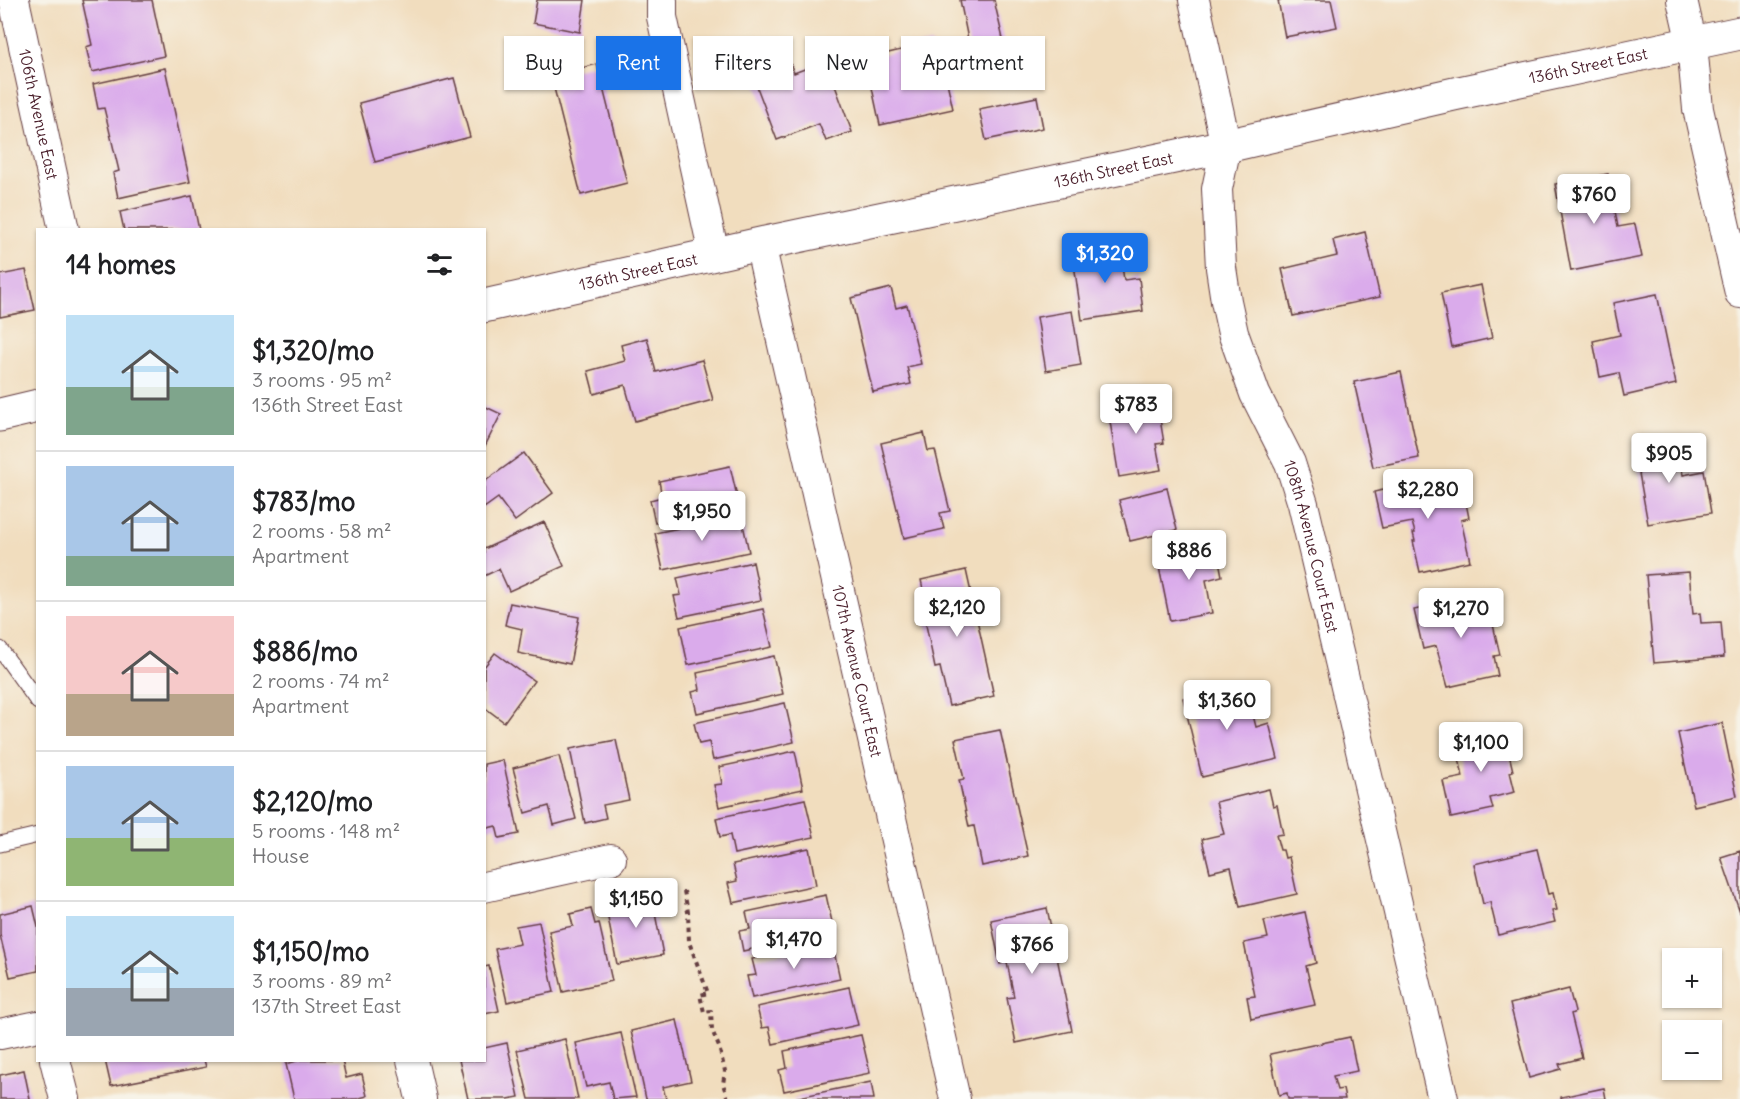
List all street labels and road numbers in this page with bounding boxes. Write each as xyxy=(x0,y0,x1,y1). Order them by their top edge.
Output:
street label: 136th Street East xyxy=(1527,43,1650,88)
street label: 106th Avenue East xyxy=(15,47,63,182)
street label: 136th Street East xyxy=(1052,147,1175,192)
street label: 136th Street East xyxy=(577,248,700,294)
street label: 108th Avenue Court East xyxy=(1280,457,1343,635)
street label: 107th Avenue Court East xyxy=(828,583,887,760)

